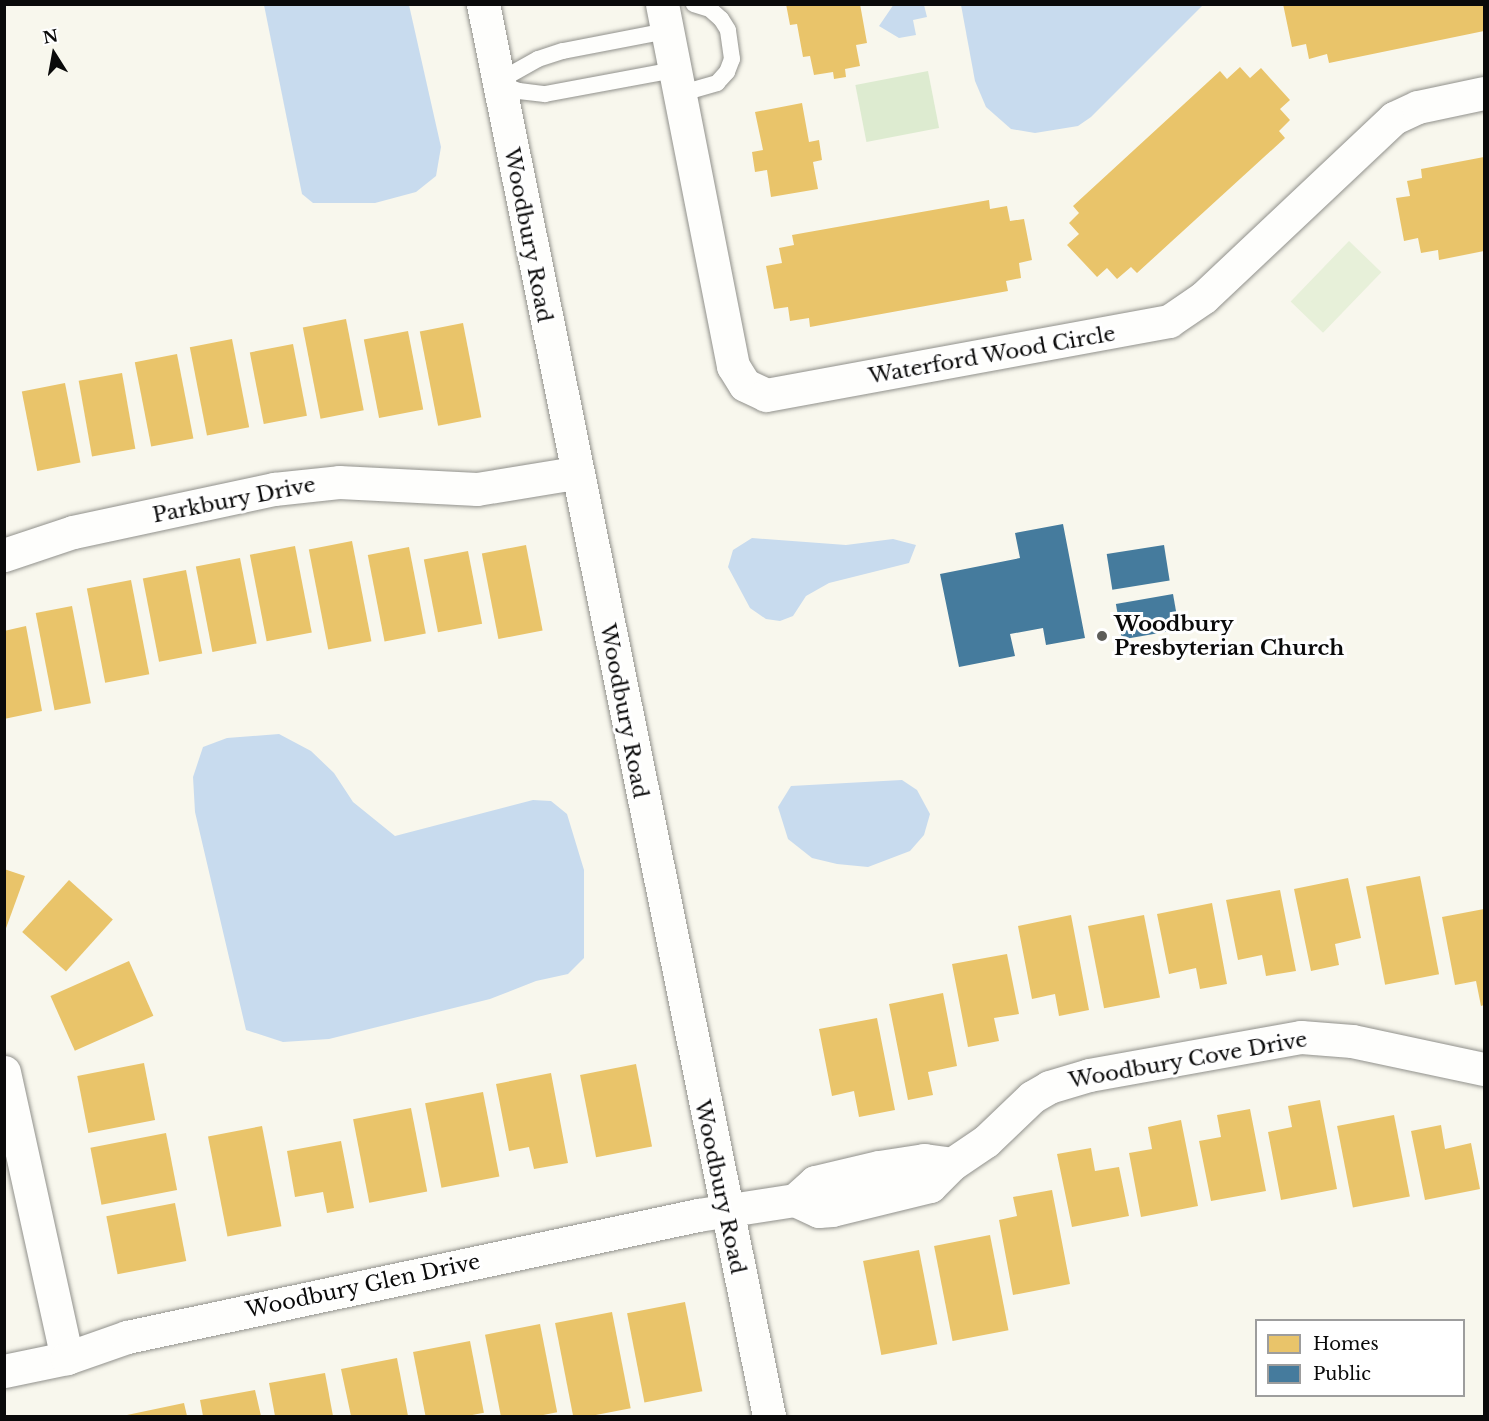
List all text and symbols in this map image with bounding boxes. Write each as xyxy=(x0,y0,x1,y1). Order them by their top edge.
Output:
north arrow xyxy=(24,24,84,84)
text: N xyxy=(41,25,60,48)
street label: Woodbury Road xyxy=(499,145,557,325)
street label: Waterford Wood Circle xyxy=(866,321,1118,389)
street label: Parkbury Drive xyxy=(150,472,318,528)
place label: Woodbury Presbyterian Church xyxy=(1114,611,1344,661)
street label: Woodbury Road xyxy=(595,621,653,801)
marker: Woodbury Presbyterian Church xyxy=(1095,629,1109,643)
street label: Woodbury Cove Drive xyxy=(1066,1027,1310,1093)
street label: Woodbury Road xyxy=(689,1097,751,1277)
street label: Woodbury Glen Drive xyxy=(243,1249,483,1323)
legend xyxy=(1255,1319,1465,1397)
text: Homes xyxy=(1313,1333,1379,1355)
text: Public xyxy=(1313,1363,1371,1385)

